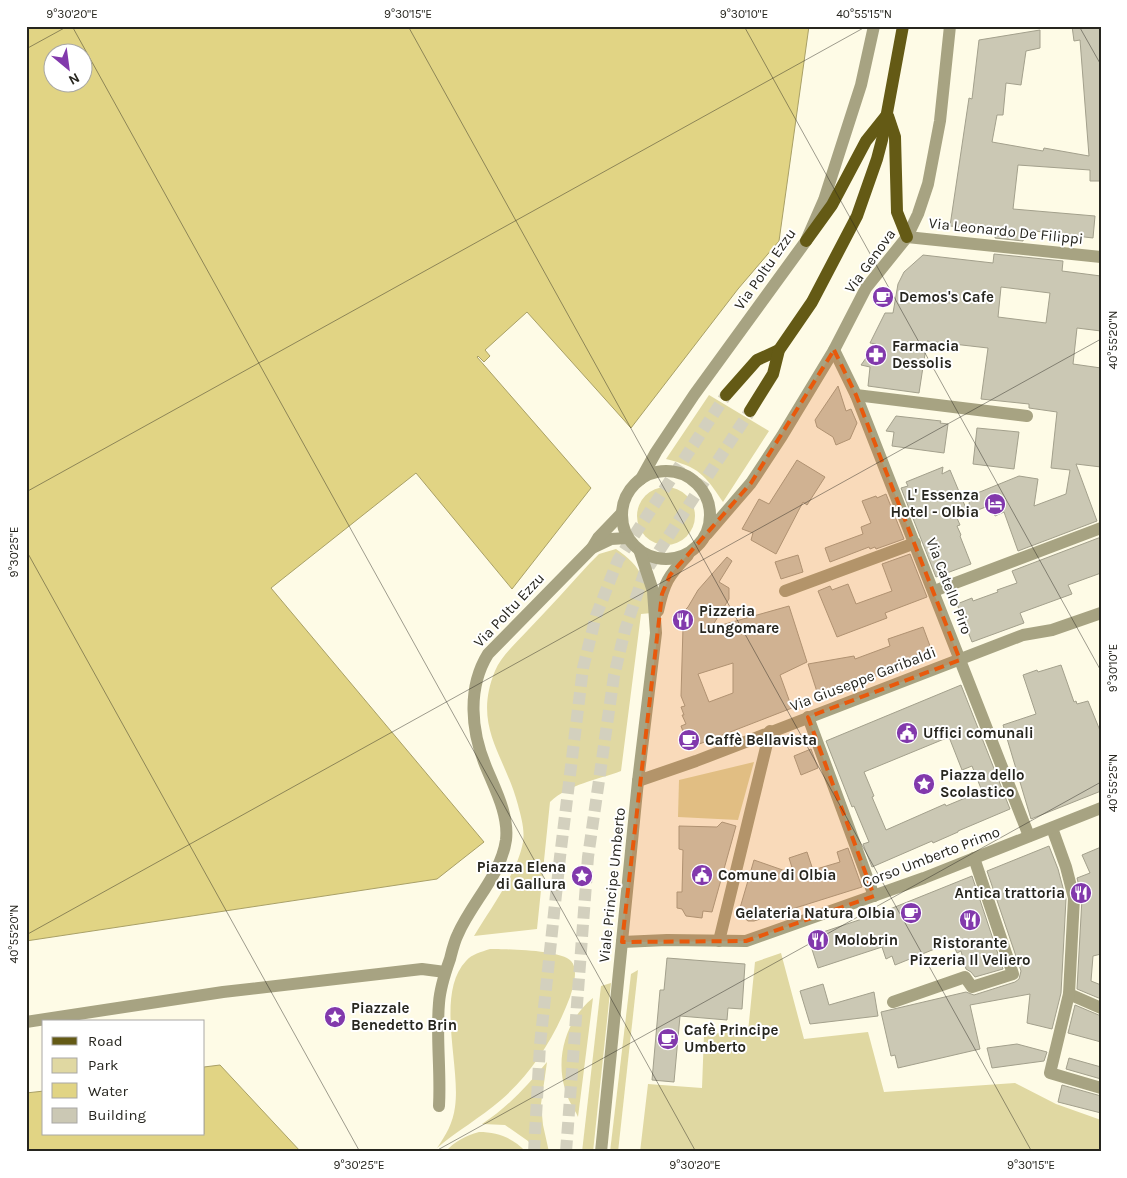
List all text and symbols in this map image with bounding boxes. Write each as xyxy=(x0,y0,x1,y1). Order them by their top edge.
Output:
text: 9°30'20"E xyxy=(46,7,98,21)
text: 9°30'15"E xyxy=(384,7,432,21)
text: 9°30'10"E xyxy=(720,7,768,21)
text: 40°55'15"N xyxy=(836,7,892,21)
north arrow xyxy=(42,42,92,92)
text: N xyxy=(66,69,83,89)
street label: Via Leonardo De Filippi xyxy=(928,214,1084,248)
street label: Via Poltu Ezzu xyxy=(730,225,800,313)
street label: Via Genova xyxy=(841,225,899,297)
cafe icon: Demos's Cafe xyxy=(871,285,895,309)
place label: Demos's Cafe xyxy=(899,288,994,306)
text: 40°55'20"N xyxy=(1106,310,1120,370)
place label: Farmacia Dessolis xyxy=(892,337,959,372)
pharmacy icon: Farmacia Dessolis xyxy=(864,343,888,367)
place label: L' Essenza Hotel - Olbia xyxy=(891,486,979,521)
hotel icon: L' Essenza Hotel - Olbia xyxy=(983,492,1007,516)
text: 9°30'25"E xyxy=(7,526,21,578)
street label: Via Catello Piro xyxy=(922,535,976,637)
street label: Via Poltu Ezzu xyxy=(470,569,548,651)
place label: Pizzeria Lungomare xyxy=(699,602,779,637)
restaurant icon: Pizzeria Lungomare xyxy=(671,608,695,632)
street label: Via Giuseppe Garibaldi xyxy=(787,643,939,715)
text: 9°30'10"E xyxy=(1106,644,1120,692)
public building icon: Uffici comunali xyxy=(895,721,919,745)
place label: Uffici comunali xyxy=(923,724,1034,742)
cafe icon: Caffè Bellavista xyxy=(677,728,701,752)
place label: Caffè Bellavista xyxy=(705,731,817,749)
text: 40°55'25"N xyxy=(1106,754,1120,812)
place label: Piazza dello Scolastico xyxy=(940,766,1025,801)
place icon: Piazza dello Scolastico xyxy=(912,772,936,796)
street label: Viale Principe Umberto xyxy=(595,807,629,963)
street label: Corso Umberto Primo xyxy=(860,822,1002,892)
place label: Piazza Elena di Gallura xyxy=(477,858,566,893)
public building icon: Comune di Olbia xyxy=(690,863,714,887)
place icon: Piazza Elena di Gallura xyxy=(570,864,594,888)
place label: Comune di Olbia xyxy=(718,866,836,884)
restaurant icon: Antica trattoria xyxy=(1069,881,1093,905)
place label: Antica trattoria xyxy=(954,884,1065,902)
cafe icon: Gelateria Natura Olbia xyxy=(899,901,923,925)
text: 40°55'20"N xyxy=(7,904,21,964)
place label: Gelateria Natura Olbia xyxy=(735,904,895,922)
restaurant icon: Ristorante Pizzeria Il Veliero xyxy=(958,908,982,932)
restaurant icon: Molobrin xyxy=(806,928,830,952)
place label: Molobrin xyxy=(834,931,898,949)
place label: Ristorante Pizzeria Il Veliero xyxy=(910,934,1030,969)
place label: Piazzale Benedetto Brin xyxy=(351,999,457,1034)
place icon: Piazzale Benedetto Brin xyxy=(323,1005,347,1029)
legend xyxy=(42,1020,205,1136)
place label: Cafè Principe Umberto xyxy=(684,1021,778,1056)
cafe icon: Cafè Principe Umberto xyxy=(656,1027,680,1051)
text: Road xyxy=(88,1032,123,1050)
text: Park xyxy=(88,1056,118,1074)
text: Water xyxy=(88,1082,129,1100)
text: Building xyxy=(88,1106,146,1124)
text: 9°30'25"E xyxy=(333,1158,385,1172)
text: 9°30'20"E xyxy=(669,1158,721,1172)
text: 9°30'15"E xyxy=(1007,1158,1055,1172)

